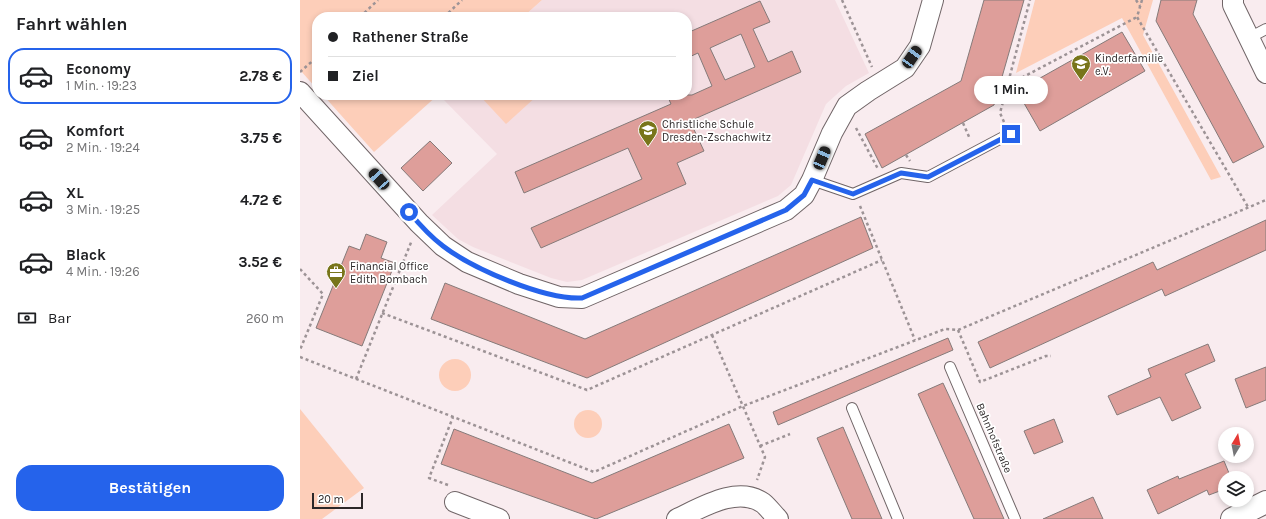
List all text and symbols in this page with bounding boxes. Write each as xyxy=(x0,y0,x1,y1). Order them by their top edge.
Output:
text: Fahrt wählen xyxy=(16,13,128,35)
text: Rathener Straße xyxy=(352,28,468,46)
car xyxy=(900,44,924,70)
place label: Kinderfamilie e.V. xyxy=(1095,52,1163,78)
school or university icon: Kinderfamilie e.V. xyxy=(1070,53,1092,81)
icon: car xyxy=(18,58,54,94)
text: Economy xyxy=(66,60,131,78)
text: 2.78 € xyxy=(239,67,282,85)
text: Ziel xyxy=(352,67,379,85)
callout: 1 Min. xyxy=(974,76,1048,104)
text: 1 Min. · 19:23 xyxy=(66,78,137,93)
text: 1 Min. xyxy=(994,82,1028,97)
place label: Christliche Schule Dresden-Zschachwitz xyxy=(662,118,771,144)
school or university icon: Christliche Schule Dresden-Zschachwitz xyxy=(637,119,659,147)
icon: car xyxy=(18,120,54,156)
text: Komfort xyxy=(66,122,124,140)
route end xyxy=(1002,125,1020,143)
text: 3.75 € xyxy=(240,129,282,147)
text: 2 Min. · 19:24 xyxy=(66,140,140,155)
car xyxy=(812,145,832,171)
car xyxy=(367,166,391,192)
icon: car xyxy=(18,182,54,218)
text: XL xyxy=(66,184,84,202)
text: 4.72 € xyxy=(240,191,282,209)
text: 3 Min. · 19:25 xyxy=(66,202,140,217)
route start xyxy=(400,203,418,221)
icon: car xyxy=(18,244,54,280)
text: Black xyxy=(66,246,106,264)
text: 3.52 € xyxy=(238,253,282,271)
place label: Financial Office Edith Bombach xyxy=(350,260,429,286)
office icon: Financial Office Edith Bombach xyxy=(325,261,347,289)
text: 4 Min. · 19:26 xyxy=(66,264,140,279)
icon: cash xyxy=(16,307,38,329)
text: Bar xyxy=(48,309,71,327)
text: 260 m xyxy=(246,311,284,326)
street label: Bahnhofstraße xyxy=(973,401,1015,475)
north arrow xyxy=(1218,427,1254,463)
map controls xyxy=(1218,427,1254,507)
button: Bestätigen xyxy=(16,465,284,511)
button: layers xyxy=(1218,471,1254,507)
scale bar xyxy=(312,491,363,510)
text: 20 m xyxy=(318,493,344,506)

